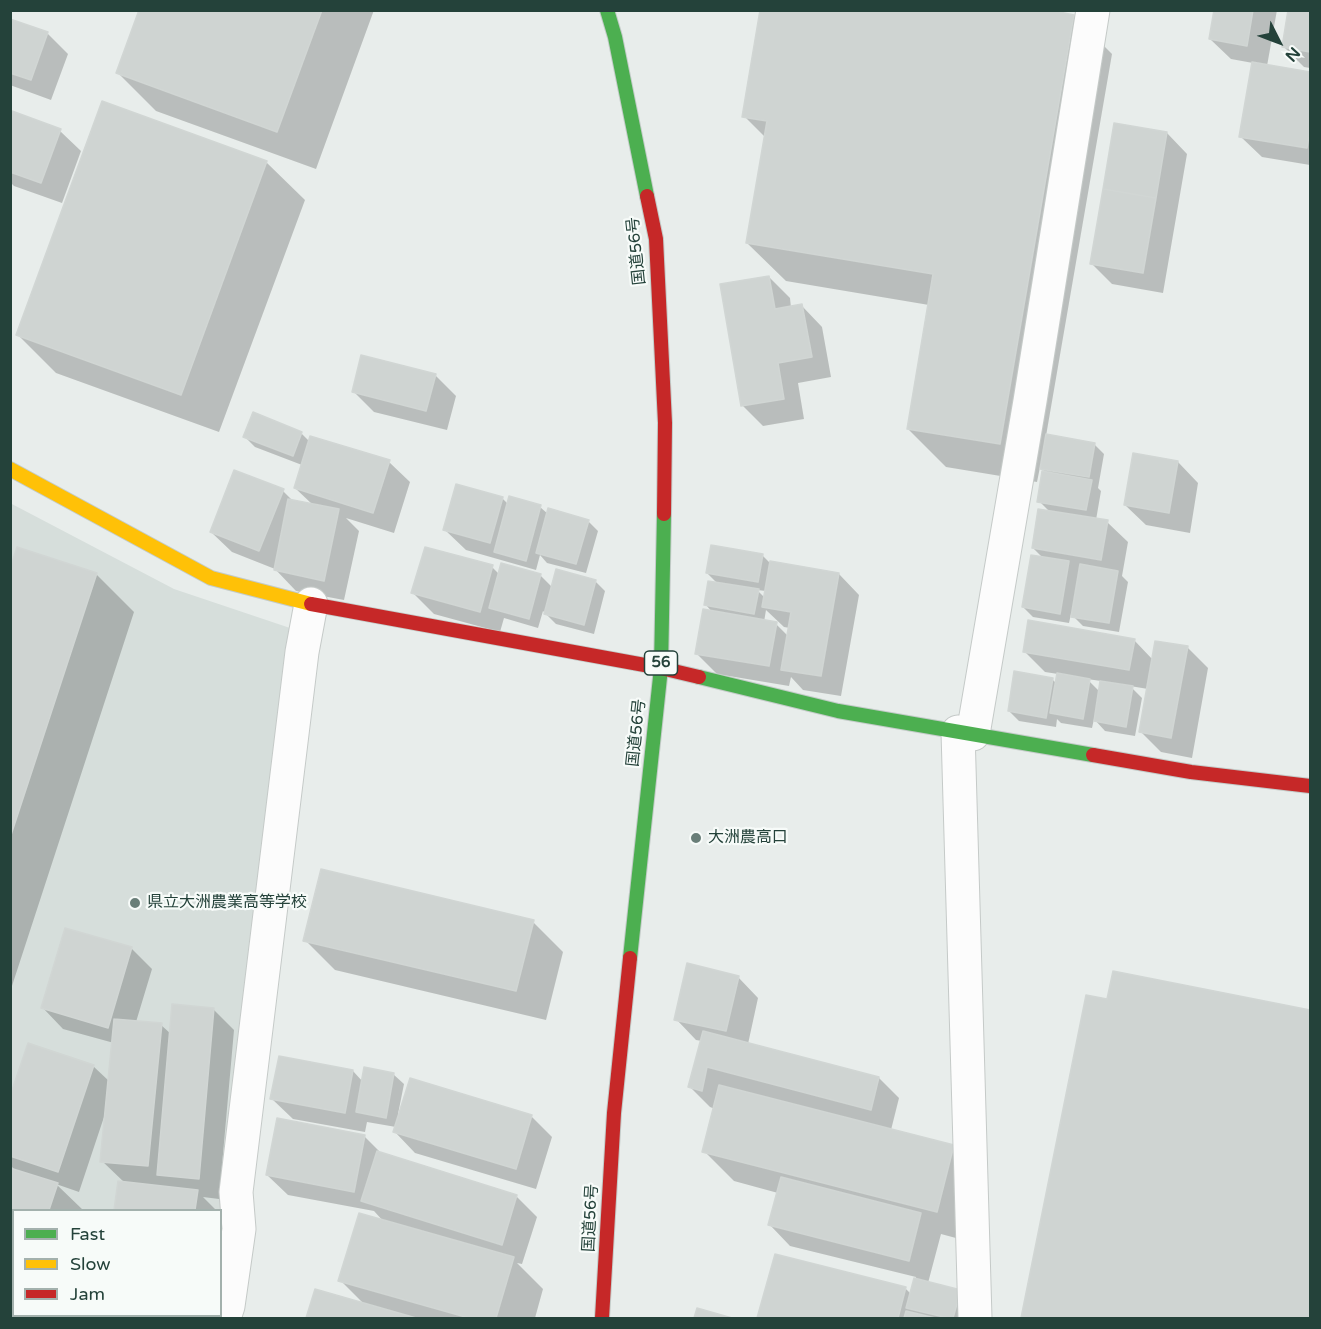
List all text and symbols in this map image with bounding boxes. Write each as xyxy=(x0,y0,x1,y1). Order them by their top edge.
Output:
north arrow xyxy=(1249,12,1309,72)
text: N xyxy=(1281,43,1304,66)
street label: 国道56号 xyxy=(624,216,650,286)
road number: 56 xyxy=(644,651,678,675)
street label: 国道56号 xyxy=(624,698,650,768)
place label: 大洲農高口 xyxy=(708,828,788,848)
marker: 大洲農高口 xyxy=(689,831,703,845)
place label: 県立大洲農業高等学校 xyxy=(147,893,307,913)
marker: 県立大洲農業高等学校 xyxy=(128,896,142,910)
street label: 国道56号 xyxy=(580,1183,602,1253)
legend xyxy=(12,1209,222,1317)
text: Fast xyxy=(70,1223,105,1245)
text: Slow xyxy=(70,1253,111,1275)
text: Jam xyxy=(70,1283,105,1305)

